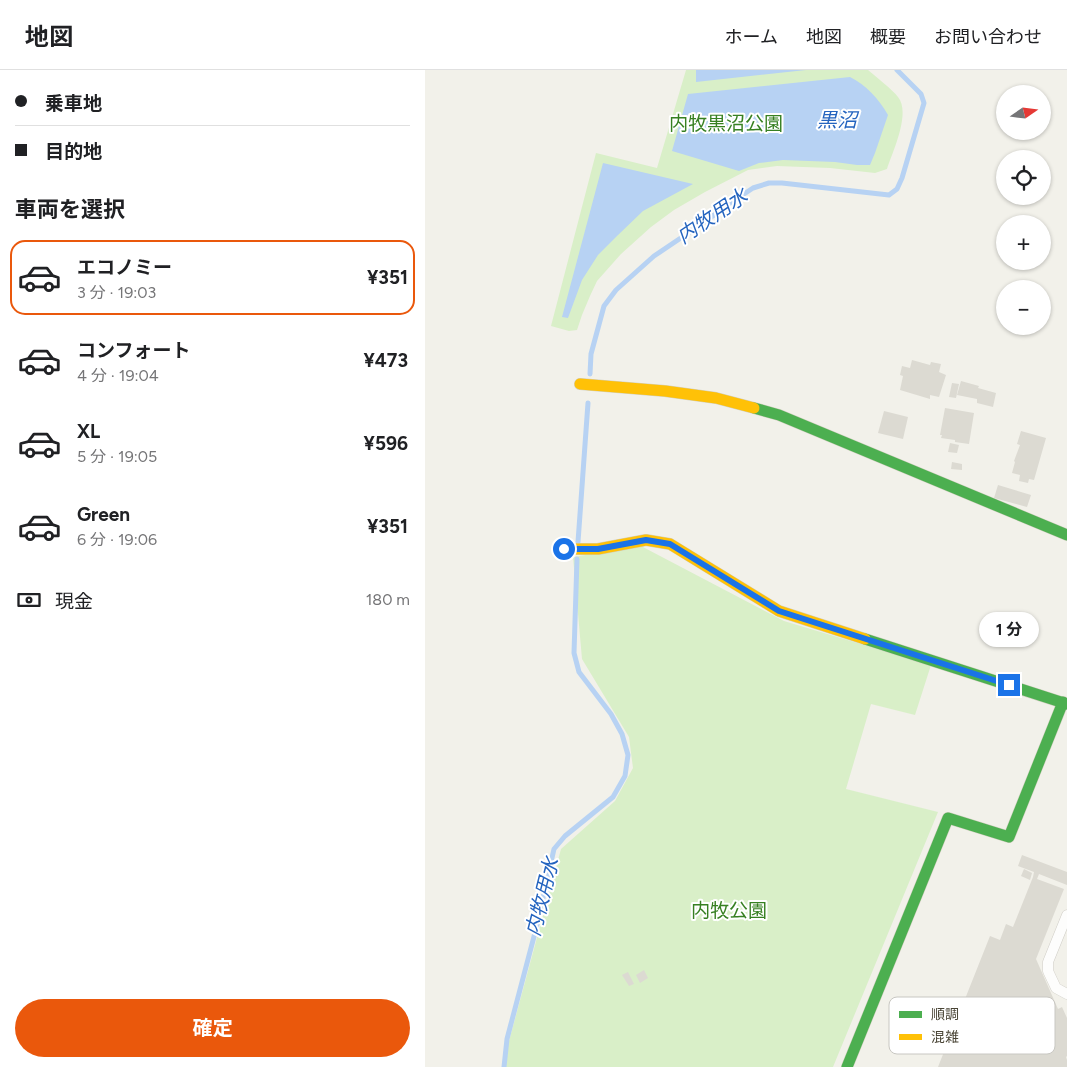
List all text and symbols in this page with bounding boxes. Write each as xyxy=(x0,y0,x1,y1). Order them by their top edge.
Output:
text: 地図 xyxy=(25,22,73,51)
text: ホーム xyxy=(725,26,778,48)
text: 地図 xyxy=(806,26,842,48)
text: 概要 xyxy=(870,26,906,48)
text: お問い合わせ xyxy=(934,26,1042,48)
north arrow xyxy=(996,85,1051,140)
map controls xyxy=(996,85,1051,335)
text: 乗車地 xyxy=(45,92,102,115)
water label: 黒沼 xyxy=(817,108,860,132)
park label: 内牧黒沼公園 xyxy=(669,112,783,135)
text: 目的地 xyxy=(45,140,102,163)
button: locate xyxy=(996,150,1051,205)
water label: 内牧用水 xyxy=(672,183,754,248)
text: 車両を選択 xyxy=(15,196,125,223)
button: + xyxy=(996,215,1051,270)
icon: car xyxy=(17,255,62,300)
text: エコノミー xyxy=(77,256,172,279)
text: ¥351 xyxy=(367,266,408,289)
button: − xyxy=(996,280,1051,335)
text: 3 分 · 19:03 xyxy=(77,283,156,302)
icon: car xyxy=(17,338,62,383)
text: コンフォート xyxy=(77,339,190,362)
text: ¥473 xyxy=(364,349,408,372)
text: 4 分 · 19:04 xyxy=(77,366,159,385)
text: XL xyxy=(77,420,100,443)
icon: car xyxy=(17,421,62,466)
text: ¥596 xyxy=(364,432,408,455)
text: 5 分 · 19:05 xyxy=(77,447,157,466)
text: Green xyxy=(77,503,130,526)
icon: car xyxy=(17,504,62,549)
text: ¥351 xyxy=(367,515,408,538)
text: 6 分 · 19:06 xyxy=(77,530,157,549)
route start xyxy=(553,538,575,560)
icon: cash xyxy=(15,586,43,614)
text: 現金 xyxy=(55,590,93,613)
text: 180 m xyxy=(366,590,410,609)
callout: 1 分 xyxy=(979,612,1039,648)
text: 1 分 xyxy=(996,620,1022,639)
route end xyxy=(998,674,1020,696)
water label: 内牧用水 xyxy=(521,853,564,939)
park label: 内牧公園 xyxy=(691,899,767,922)
legend xyxy=(889,997,1055,1054)
button: 確定 xyxy=(15,999,410,1057)
text: 順調 xyxy=(931,1006,959,1023)
text: 混雑 xyxy=(931,1029,959,1046)

